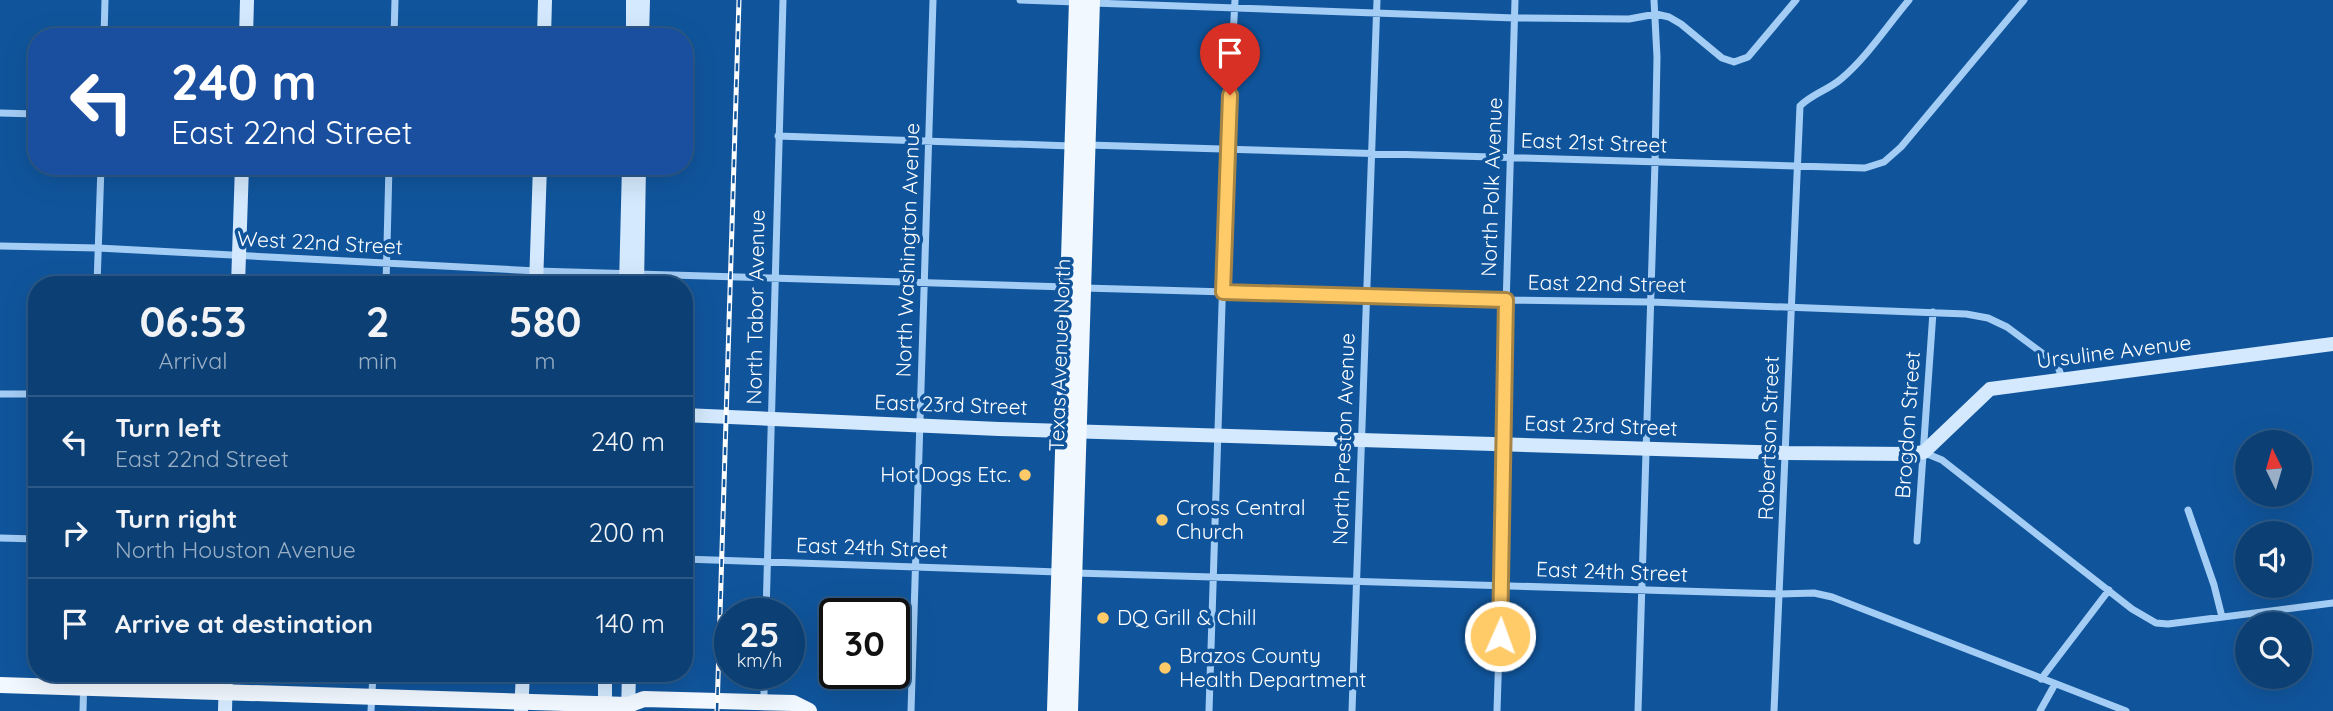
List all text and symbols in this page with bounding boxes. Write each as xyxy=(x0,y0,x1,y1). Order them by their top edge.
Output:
pin xyxy=(1200,23,1260,95)
icon: arrive xyxy=(1211,34,1249,72)
text: 240 m xyxy=(171,51,317,112)
icon: left xyxy=(56,56,147,147)
street label: North Polk Avenue xyxy=(1475,97,1507,277)
text: East 22nd Street xyxy=(171,112,413,152)
street label: North Washington Avenue xyxy=(890,122,924,378)
street label: East 21st Street xyxy=(1520,126,1668,158)
street label: North Tabor Avenue xyxy=(740,209,770,405)
street label: West 22nd Street xyxy=(237,225,404,259)
street label: Texas Avenue North xyxy=(1043,258,1075,452)
street label: East 22nd Street xyxy=(1527,269,1687,297)
text: 06:53 xyxy=(139,295,247,348)
text: 2 xyxy=(366,295,390,348)
text: 580 xyxy=(509,295,582,348)
street label: Ursuline Avenue xyxy=(2035,329,2193,373)
street label: North Preston Avenue xyxy=(1326,333,1360,545)
text: Arrival xyxy=(159,346,227,375)
text: min xyxy=(358,346,397,375)
text: m xyxy=(535,346,556,375)
street label: Brogdon Street xyxy=(1889,351,1925,499)
street label: Robertson Street xyxy=(1752,355,1784,521)
street label: East 23rd Street xyxy=(874,388,1028,420)
street label: East 23rd Street xyxy=(1524,409,1678,441)
text: Turn left xyxy=(115,411,222,444)
icon: left xyxy=(56,423,94,461)
text: 240 m xyxy=(591,425,665,458)
north arrow xyxy=(2235,430,2312,508)
map controls xyxy=(2235,430,2312,689)
text: East 22nd Street xyxy=(115,444,289,473)
place label: Hot Dogs Etc. xyxy=(880,461,1011,487)
marker: Hot Dogs Etc. xyxy=(1017,467,1033,483)
place label: Cross Central Church xyxy=(1176,494,1306,544)
text: Turn right xyxy=(115,502,237,535)
marker: Cross Central Church xyxy=(1154,512,1170,528)
icon: right xyxy=(56,514,94,552)
text: 200 m xyxy=(589,516,665,549)
button: sound xyxy=(2235,521,2312,598)
street label: East 24th Street xyxy=(796,531,948,563)
text: North Houston Avenue xyxy=(115,535,356,564)
street label: East 24th Street xyxy=(1536,555,1688,587)
speed limit sign: 30 xyxy=(819,598,910,689)
position arrow xyxy=(1463,599,1537,673)
place label: DQ Grill & Chill xyxy=(1117,604,1256,630)
icon: arrive xyxy=(56,605,94,643)
text: Arrive at destination xyxy=(115,607,373,640)
text: 140 m xyxy=(596,607,665,640)
marker: DQ Grill & Chill xyxy=(1095,610,1111,626)
text: 25 xyxy=(739,612,780,656)
button: search xyxy=(2235,612,2312,689)
place label: Brazos County Health Department xyxy=(1179,642,1366,692)
text: km/h xyxy=(737,649,782,672)
marker: Brazos County Health Department xyxy=(1157,660,1173,676)

